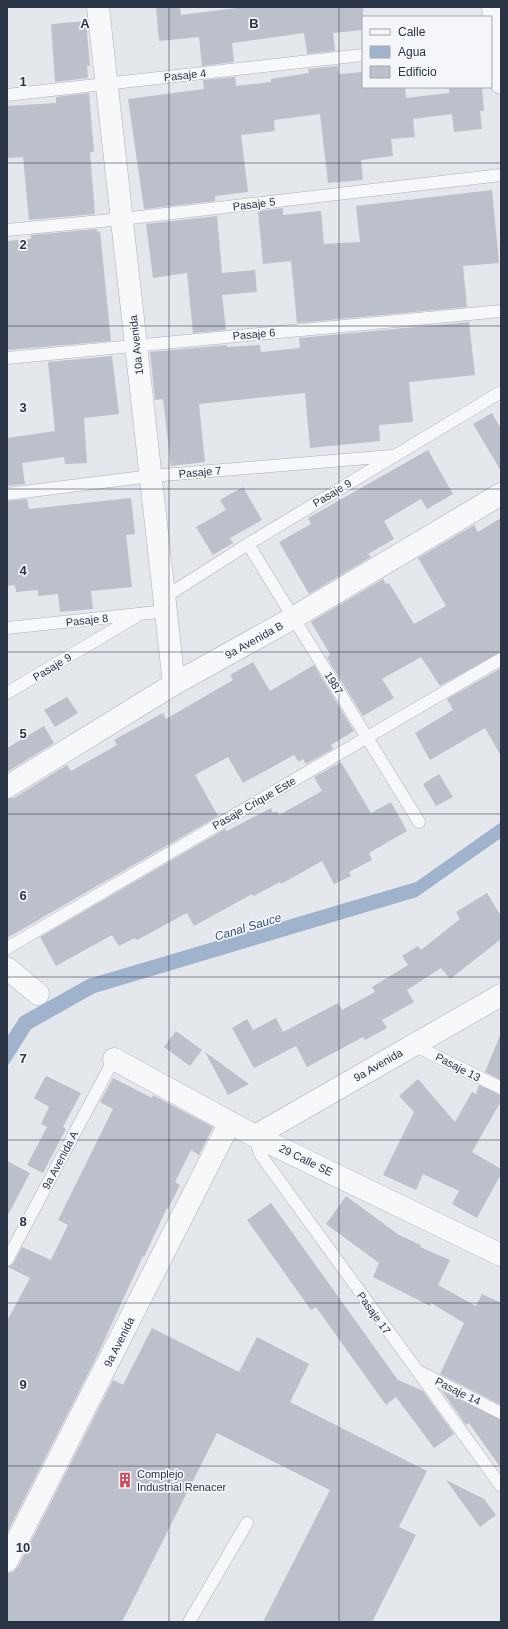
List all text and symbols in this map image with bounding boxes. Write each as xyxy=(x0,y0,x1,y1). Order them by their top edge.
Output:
text: A xyxy=(80,16,90,31)
text: B xyxy=(249,16,259,31)
legend xyxy=(362,16,492,88)
text: Calle xyxy=(398,25,426,39)
text: Agua xyxy=(398,45,426,59)
text: Edificio xyxy=(398,65,437,79)
street label: Pasaje 4 xyxy=(163,67,207,83)
text: 1 xyxy=(19,74,27,89)
street label: Pasaje 5 xyxy=(232,195,276,213)
text: 2 xyxy=(19,237,27,252)
street label: 10a Avenida xyxy=(127,313,145,376)
street label: Pasaje 6 xyxy=(232,326,276,342)
text: 3 xyxy=(19,400,27,415)
street label: Pasaje 7 xyxy=(178,464,222,480)
street label: Pasaje 9 xyxy=(311,477,353,509)
text: 4 xyxy=(19,563,27,578)
street label: Pasaje 8 xyxy=(65,612,109,628)
street label: 9a Avenida B xyxy=(223,619,285,661)
street label: Pasaje 9 xyxy=(31,651,73,683)
street label: 1987 xyxy=(322,669,346,697)
text: 5 xyxy=(19,726,27,741)
street label: Pasaje Crique Este xyxy=(210,774,298,832)
text: 6 xyxy=(19,888,27,903)
water label: Canal Sauce xyxy=(213,910,283,944)
street label: 9a Avenida xyxy=(352,1046,405,1084)
text: 7 xyxy=(19,1051,27,1066)
street label: Pasaje 13 xyxy=(433,1051,483,1083)
street label: 9a Avenida A xyxy=(40,1128,81,1191)
street label: 29 Calle SE xyxy=(277,1142,335,1178)
text: 8 xyxy=(19,1214,27,1229)
street label: Pasaje 17 xyxy=(355,1290,393,1336)
street label: 9a Avenida xyxy=(101,1314,137,1369)
street label: Pasaje 14 xyxy=(433,1375,483,1407)
text: 9 xyxy=(19,1377,27,1392)
place label: Complejo Industrial Renacer xyxy=(137,1468,227,1493)
building icon: Complejo Industrial Renacer xyxy=(116,1471,134,1489)
text: 10 xyxy=(16,1540,30,1555)

